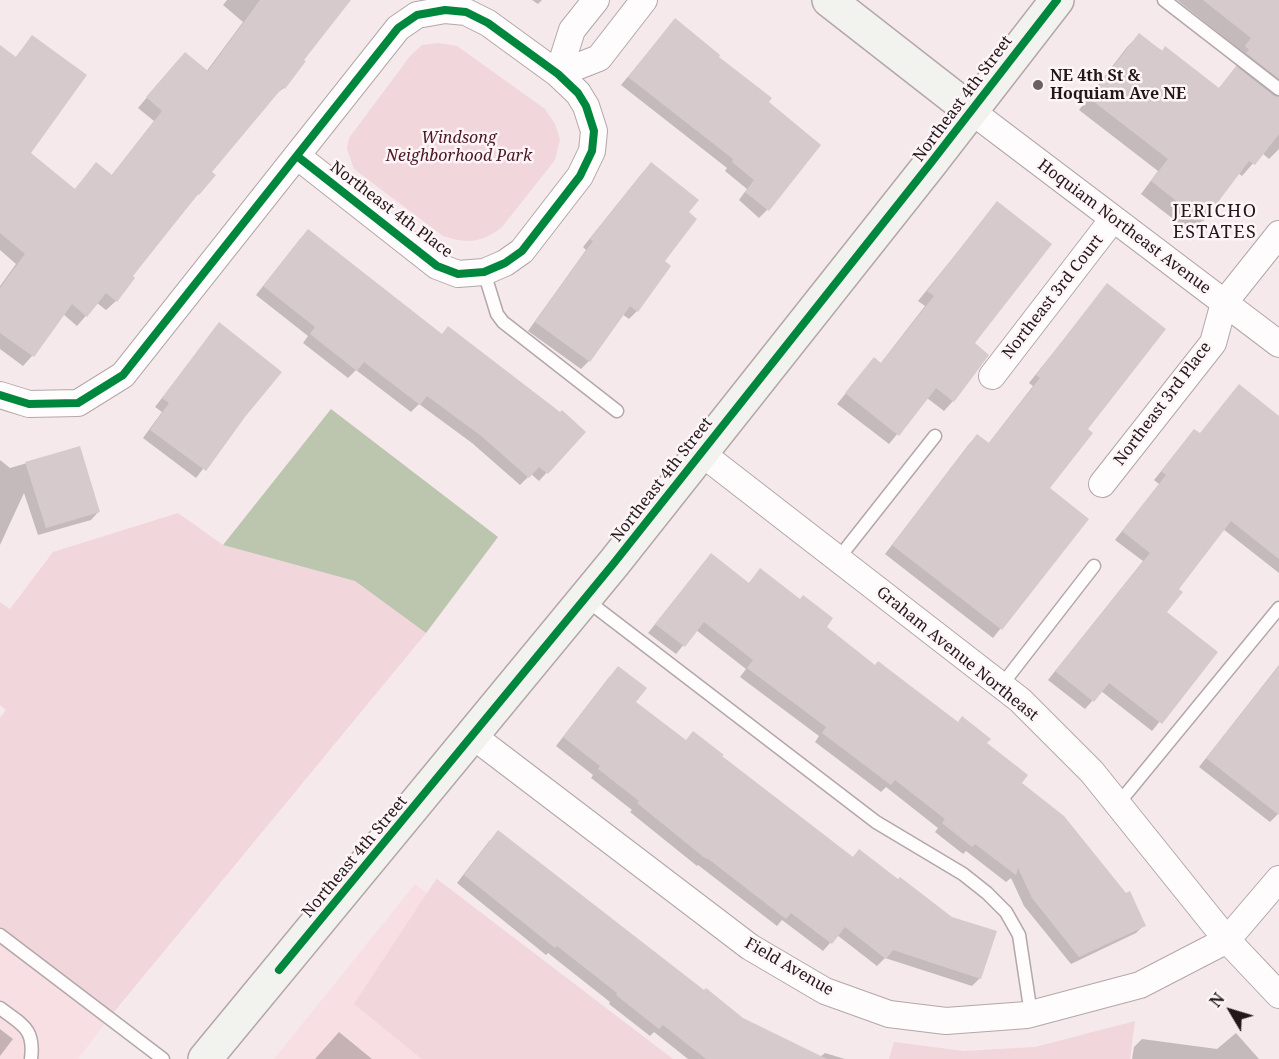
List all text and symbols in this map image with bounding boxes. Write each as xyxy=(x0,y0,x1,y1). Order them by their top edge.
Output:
street label: Northeast 4th Street xyxy=(909,32,1017,166)
place label: NE 4th St & Hoquiam Ave NE xyxy=(1050,66,1186,104)
marker: NE 4th St & Hoquiam Ave NE xyxy=(1031,78,1045,92)
park label: Windsong Neighborhood Park xyxy=(386,128,532,166)
street label: Hoquiam Northeast Avenue xyxy=(1034,156,1214,298)
street label: Northeast 4th Place xyxy=(326,158,456,262)
district label: JERICHO ESTATES xyxy=(1172,201,1258,244)
street label: Northeast 3rd Court xyxy=(999,231,1107,363)
street label: Northeast 3rd Place xyxy=(1110,338,1216,470)
street label: Northeast 4th Street xyxy=(607,414,717,546)
street label: Graham Avenue Northeast xyxy=(872,583,1042,725)
street label: Northeast 4th Street xyxy=(299,792,411,922)
street label: Field Avenue xyxy=(741,934,837,1000)
north arrow xyxy=(1201,981,1261,1041)
text: N xyxy=(1204,988,1229,1012)

